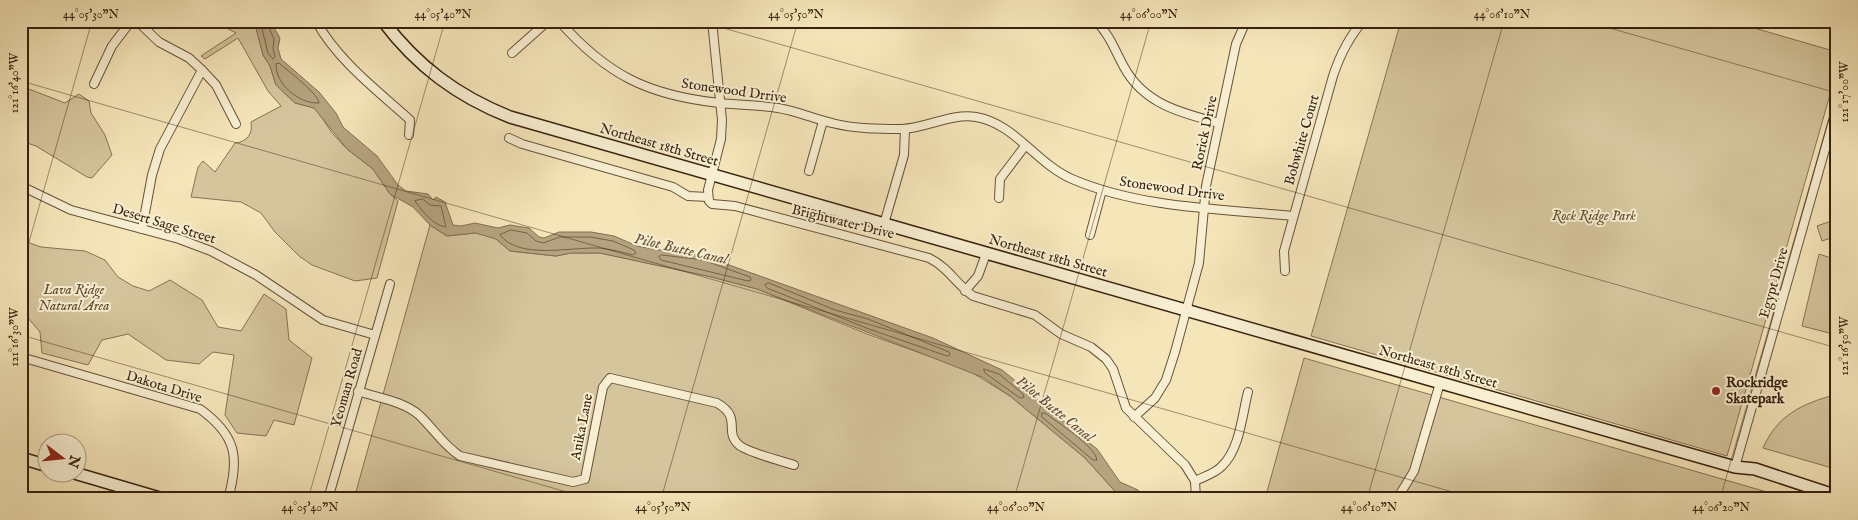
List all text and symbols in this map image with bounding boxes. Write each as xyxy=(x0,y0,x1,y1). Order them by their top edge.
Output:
text: 44°05'30"N xyxy=(63,7,120,22)
text: 44°05'40"N xyxy=(414,7,472,22)
text: 44°05'50"N xyxy=(768,7,824,22)
text: 44°06'00"N xyxy=(1120,7,1179,22)
text: 44°06'10"N xyxy=(1474,7,1531,22)
text: 121°16'40"W xyxy=(7,52,22,113)
text: 121°17'00"W xyxy=(1837,61,1852,122)
street label: Stonewood Drrive xyxy=(680,75,788,107)
street label: Bobwhite Court xyxy=(1280,92,1324,187)
street label: Rorick Drive xyxy=(1188,93,1222,172)
street label: Northeast 18th Street xyxy=(598,119,721,171)
street label: Stonewood Drrive xyxy=(1118,173,1226,205)
street label: Desert Sage Street xyxy=(110,200,218,248)
street label: Brightwater Drive xyxy=(790,201,897,244)
park label: Rock Ridge Park xyxy=(1552,207,1636,226)
water label: Pilot Butte Canal xyxy=(632,229,731,269)
street label: Northeast 18th Street xyxy=(987,230,1110,282)
street label: Egypt Drive xyxy=(1755,245,1793,320)
park label: Lava Ridge Natural Area xyxy=(39,281,109,315)
text: 121°16'30"W xyxy=(7,307,22,367)
text: 121°16'50"W xyxy=(1837,316,1852,375)
street label: Northeast 18th Street xyxy=(1377,341,1500,393)
street label: Yeoman Road xyxy=(327,346,367,430)
street label: Dakota Drive xyxy=(124,367,205,407)
water label: Pilot Butte Canal xyxy=(1012,372,1099,447)
place label: Rockridge Skatepark xyxy=(1726,374,1789,408)
marker: Rockridge Skatepark xyxy=(1710,385,1722,397)
street label: Anika Lane xyxy=(567,392,597,463)
north arrow xyxy=(38,432,88,482)
text: N xyxy=(63,452,84,470)
text: 44°05'40"N xyxy=(281,500,339,515)
text: 44°05'50"N xyxy=(635,500,691,515)
text: 44°06'00"N xyxy=(987,500,1046,515)
text: 44°06'10"N xyxy=(1341,500,1398,515)
text: 44°06'20"N xyxy=(1692,500,1750,515)

